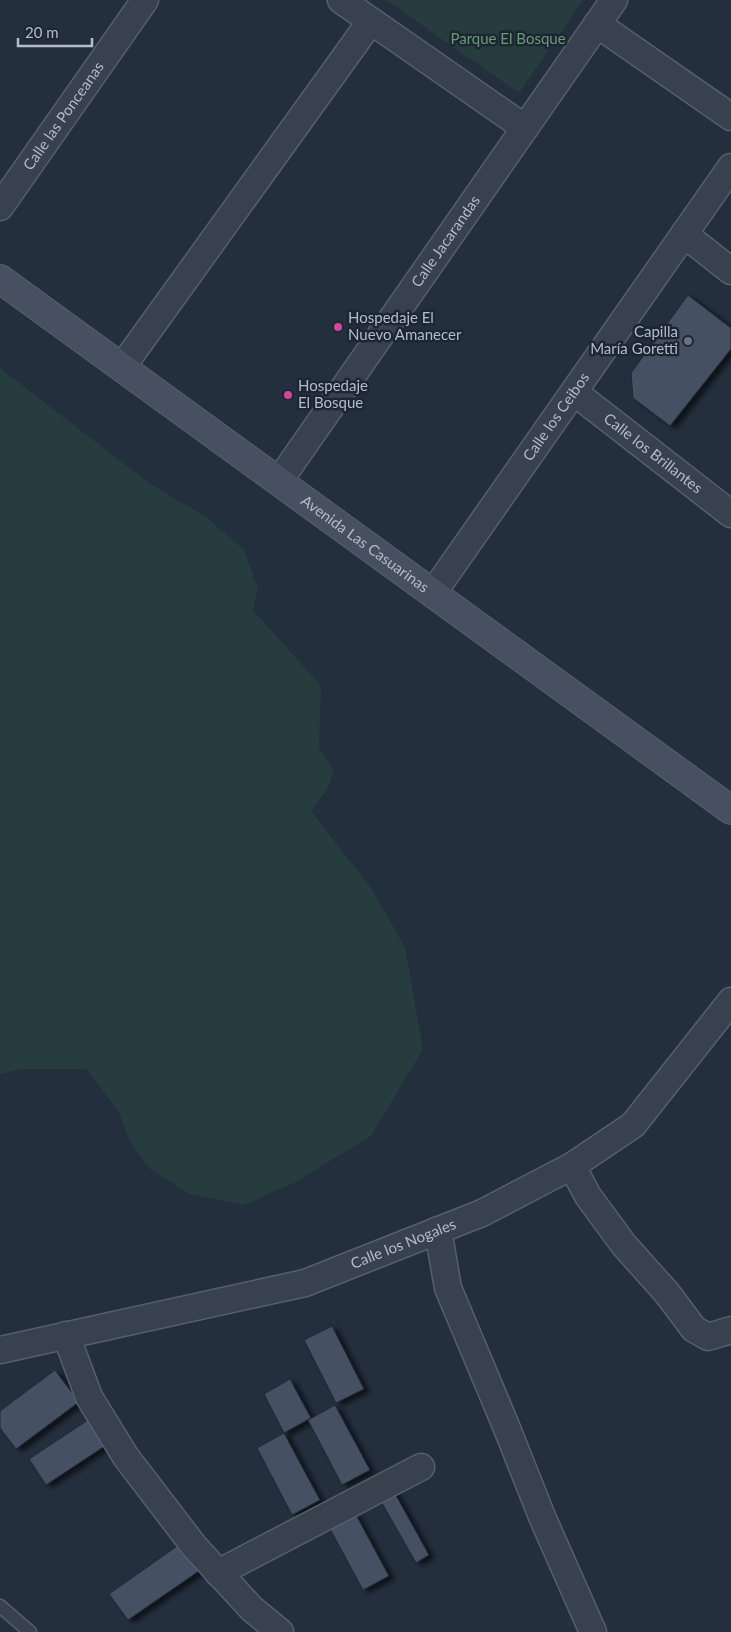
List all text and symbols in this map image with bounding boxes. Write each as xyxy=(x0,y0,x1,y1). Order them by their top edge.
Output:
scale bar xyxy=(18,15,91,47)
text: 20 m xyxy=(25,23,59,41)
park label: Parque El Bosque xyxy=(450,29,566,47)
street label: Calle las Ponceanas xyxy=(19,58,107,173)
street label: Calle Jacarandas xyxy=(407,192,483,290)
place label: Hospedaje El Nuevo Amanecer xyxy=(348,308,462,343)
marker: Hospedaje El Nuevo Amanecer xyxy=(332,321,344,333)
place label: Capilla María Goretti xyxy=(590,322,678,357)
marker: Capilla María Goretti xyxy=(682,335,694,347)
street label: Calle los Ceibos xyxy=(518,369,592,464)
place label: Hospedaje El Bosque xyxy=(298,376,368,411)
marker: Hospedaje El Bosque xyxy=(282,389,294,401)
street label: Calle los Brillantes xyxy=(601,409,706,496)
street label: Avenida Las Casuarinas xyxy=(298,491,433,596)
street label: Calle los Nogales xyxy=(348,1214,458,1272)

